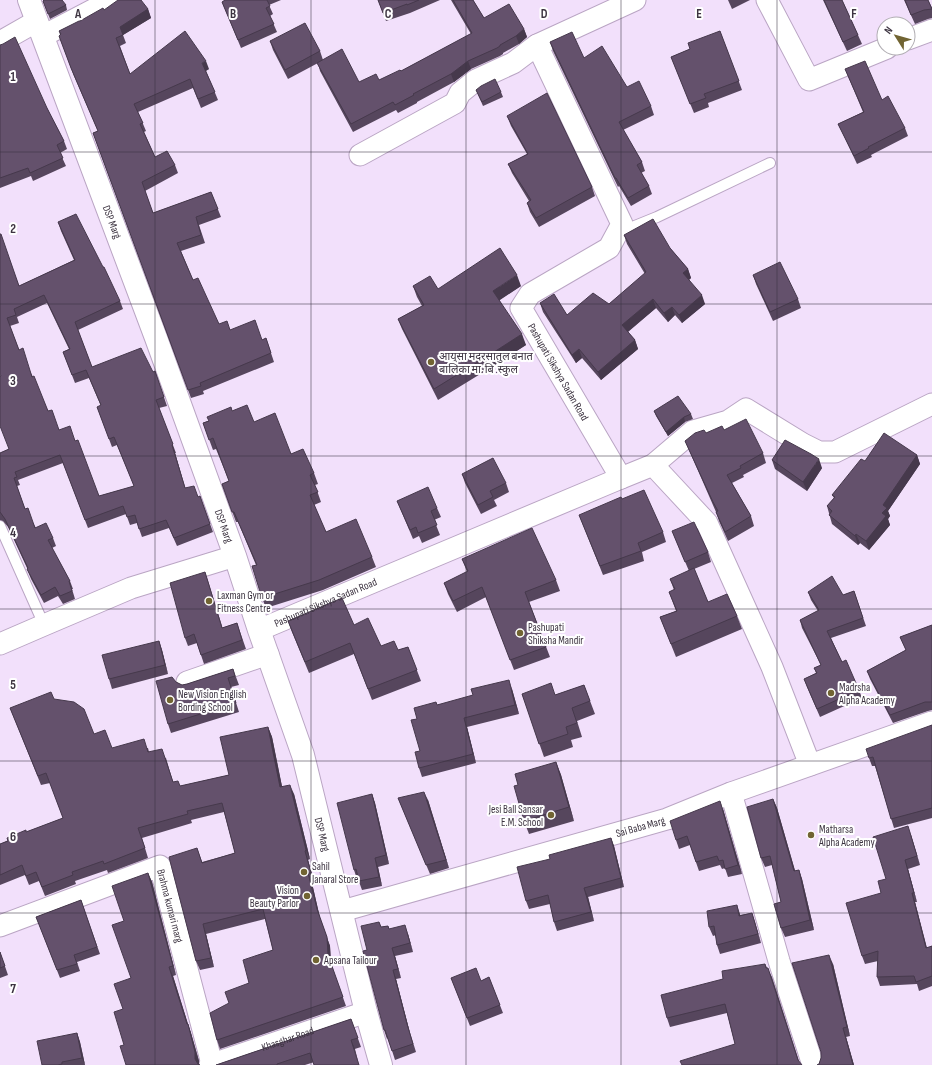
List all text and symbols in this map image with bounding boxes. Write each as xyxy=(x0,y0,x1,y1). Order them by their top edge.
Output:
text: A xyxy=(74,6,82,22)
text: B xyxy=(230,6,236,22)
text: C xyxy=(385,6,392,22)
text: D xyxy=(541,6,548,22)
text: E xyxy=(696,6,702,22)
text: F xyxy=(851,6,857,22)
north arrow xyxy=(876,16,916,56)
text: N xyxy=(881,24,895,37)
text: 1 xyxy=(10,69,16,85)
street label: DSP Marg xyxy=(100,203,125,241)
text: 2 xyxy=(10,221,16,237)
street label: Pashupati Sikshya Sadan Road xyxy=(525,321,591,423)
place label: आयुसा मदरसातुल बनात बालिका मा. बि .स्कुल xyxy=(439,350,534,376)
marker: आयुसा मदरसातुल बनात बालिका मा. बि .स्कुल xyxy=(426,357,436,367)
text: 3 xyxy=(10,373,16,389)
street label: DSP Marg xyxy=(212,508,236,545)
text: 4 xyxy=(10,525,16,541)
street label: Pashupati Sikshya Sadan Road xyxy=(272,575,379,629)
place label: Laxman Gym or Fitness Centre xyxy=(217,589,273,615)
marker: Laxman Gym or Fitness Centre xyxy=(204,596,214,606)
place label: Pashupati Shiksha Mandir xyxy=(528,621,583,647)
marker: Pashupati Shiksha Mandir xyxy=(515,628,525,638)
text: 5 xyxy=(10,677,16,693)
place label: Madrsha Alpha Academy xyxy=(838,681,896,707)
place label: New Vision English Bording School xyxy=(178,688,247,714)
marker: Madrsha Alpha Academy xyxy=(826,688,836,698)
marker: New Vision English Bording School xyxy=(165,695,175,705)
place label: Jesi Ball Sansar E.M. School xyxy=(488,803,543,829)
marker: Jesi Ball Sansar E.M. School xyxy=(546,810,556,820)
street label: Sai Baba Marg xyxy=(614,813,667,840)
street label: DSP Marg xyxy=(312,816,333,853)
place label: Matharsa Alpha Academy xyxy=(818,823,876,849)
text: 6 xyxy=(10,829,16,845)
marker: Matharsa Alpha Academy xyxy=(806,830,816,840)
place label: Sahil Janaral Store xyxy=(311,860,358,886)
marker: Sahil Janaral Store xyxy=(299,867,309,877)
street label: Brahma kumari marg xyxy=(155,868,186,945)
place label: Vision Beauty Parlor xyxy=(250,884,299,910)
marker: Vision Beauty Parlor xyxy=(302,891,312,901)
place label: Apsana Tailour xyxy=(323,954,377,967)
marker: Apsana Tailour xyxy=(311,955,321,965)
text: 7 xyxy=(10,981,16,997)
street label: Khasghar Road xyxy=(260,1024,316,1054)

